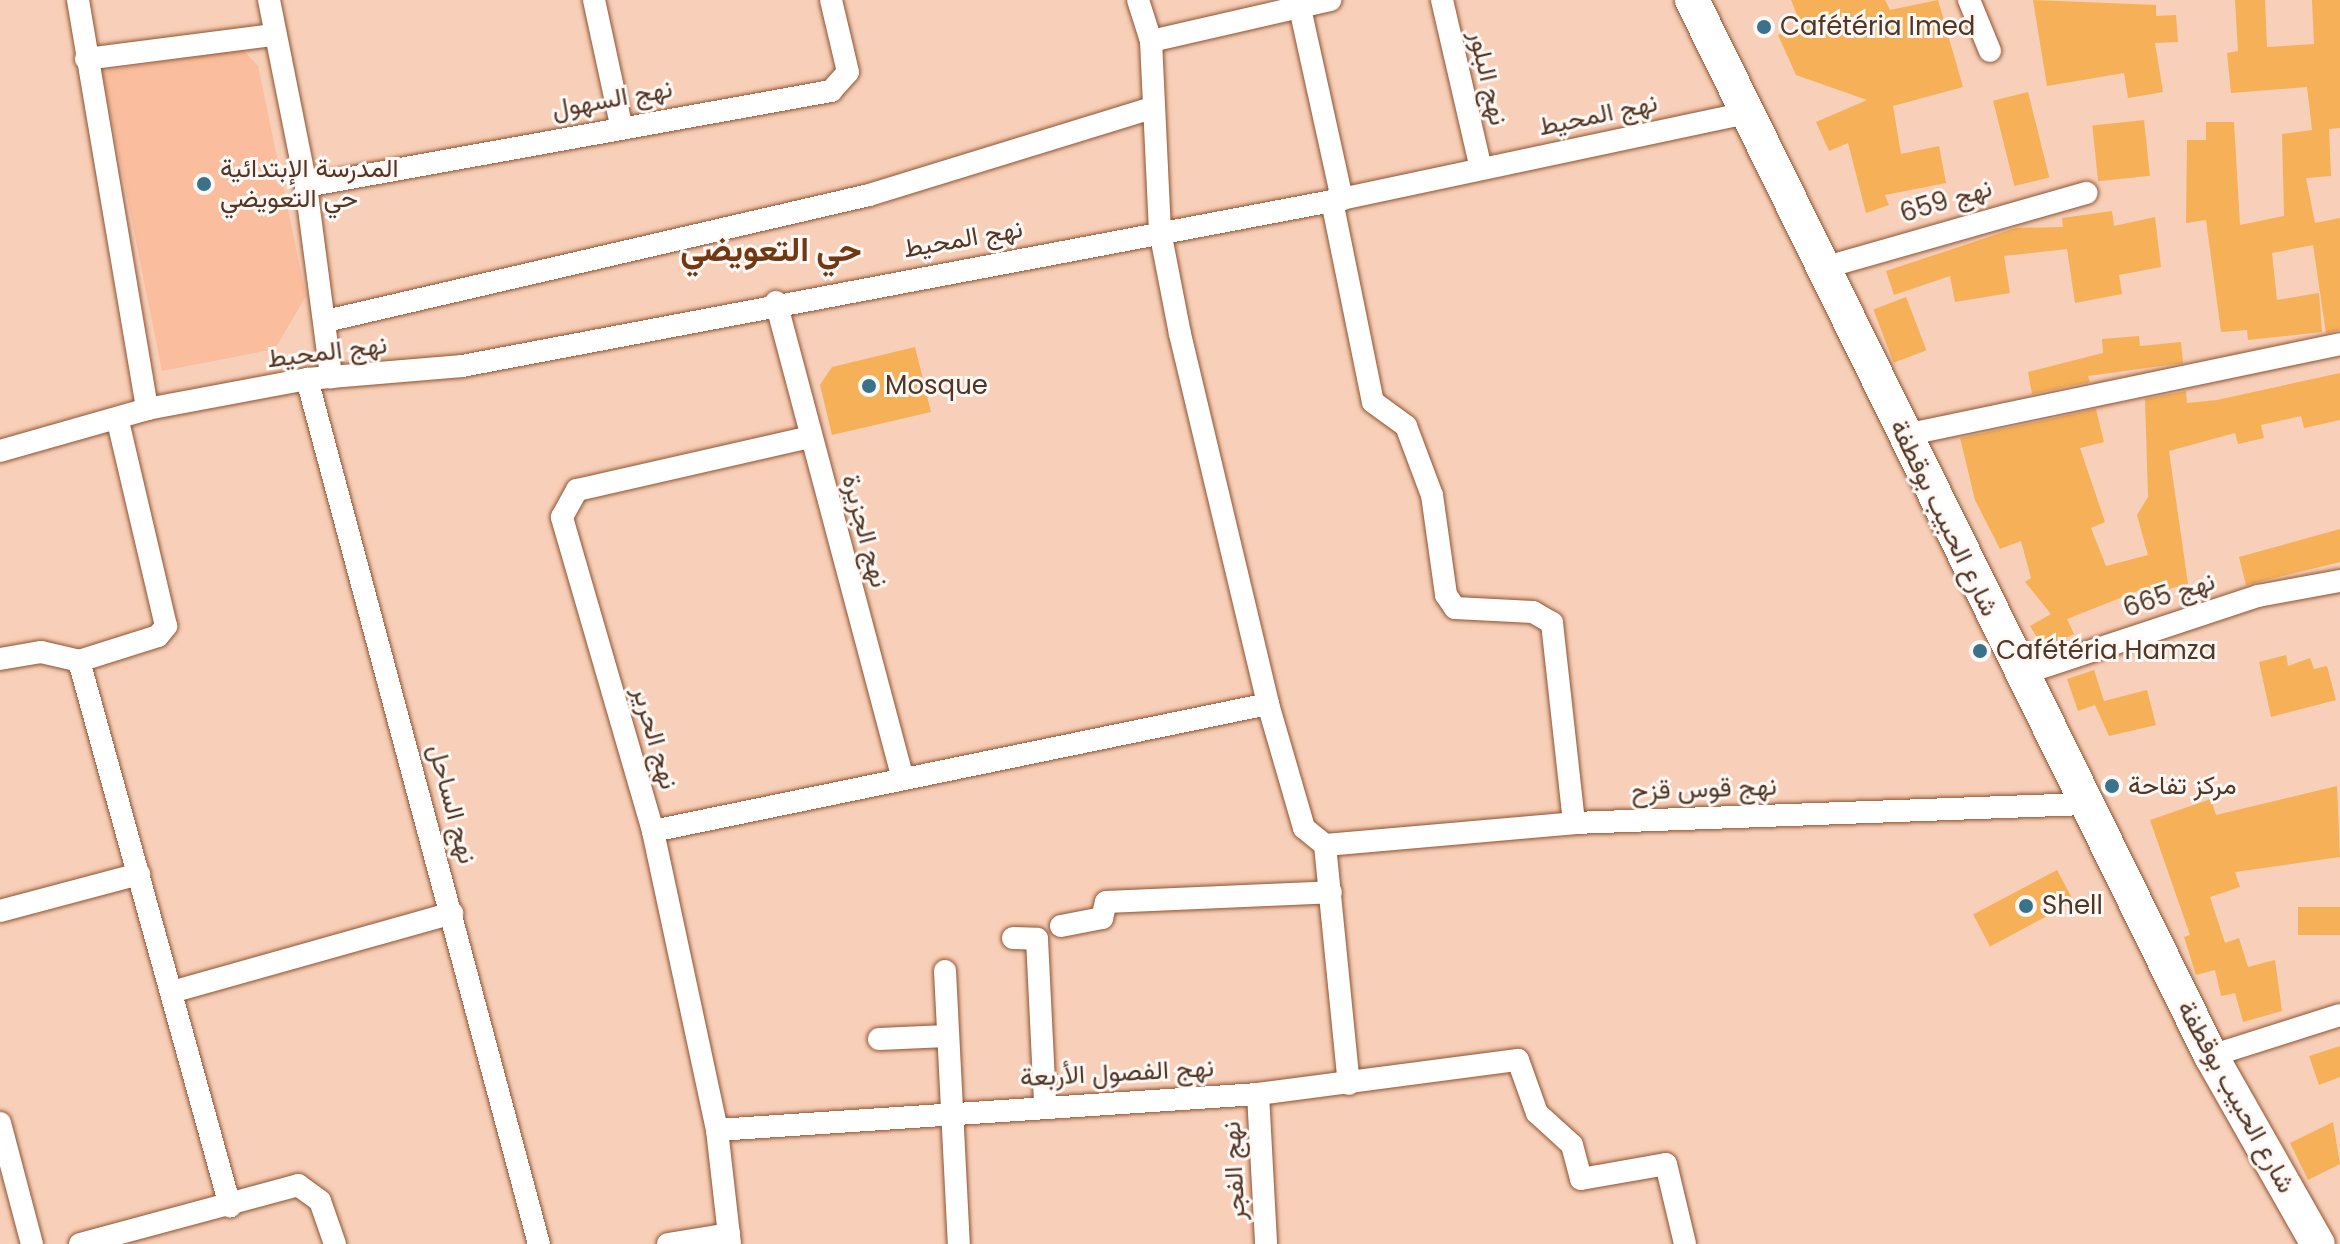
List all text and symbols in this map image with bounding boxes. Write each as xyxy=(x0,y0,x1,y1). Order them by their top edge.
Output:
place label: Cafétéria Imed xyxy=(1780,11,1975,43)
marker: Cafétéria Imed xyxy=(1755,18,1773,36)
street label: نهج البلور xyxy=(1462,27,1514,129)
street label: نهج السهول xyxy=(549,73,675,125)
street label: نهج المحيط xyxy=(1536,87,1660,143)
place label: المدرسة الإبتدائية حي التعويضي xyxy=(220,153,399,214)
street label: نهج 659 xyxy=(1896,172,1996,230)
marker: المدرسة الإبتدائية حي التعويضي xyxy=(195,175,213,193)
street label: نهج المحيط xyxy=(901,213,1025,265)
district label: حي التعويضي xyxy=(680,230,862,270)
street label: نهج المحيط xyxy=(265,329,389,375)
place label: Mosque xyxy=(885,370,988,402)
marker: Mosque xyxy=(860,377,878,395)
street label: شارع الحبيب بوقطفة xyxy=(1883,414,2005,622)
street label: نهج الجزيرة xyxy=(835,471,895,591)
street label: نهج 665 xyxy=(2119,566,2219,624)
place label: Cafétéria Hamza xyxy=(1996,635,2216,667)
marker: Cafétéria Hamza xyxy=(1971,642,1989,660)
street label: نهج الحرير xyxy=(625,683,685,793)
street label: نهج الساحل xyxy=(421,741,483,867)
place label: مركز تفاحة xyxy=(2128,770,2237,802)
street label: نهج قوس قزح xyxy=(1631,771,1777,807)
marker: مركز تفاحة xyxy=(2103,777,2121,795)
place label: Shell xyxy=(2042,890,2103,922)
marker: Shell xyxy=(2017,897,2035,915)
street label: شارع الحبيب بوقطفة xyxy=(2170,995,2302,1199)
street label: نهج الفصول الأربعة xyxy=(1019,1052,1215,1094)
street label: نهج الفجر xyxy=(1216,1121,1252,1221)

